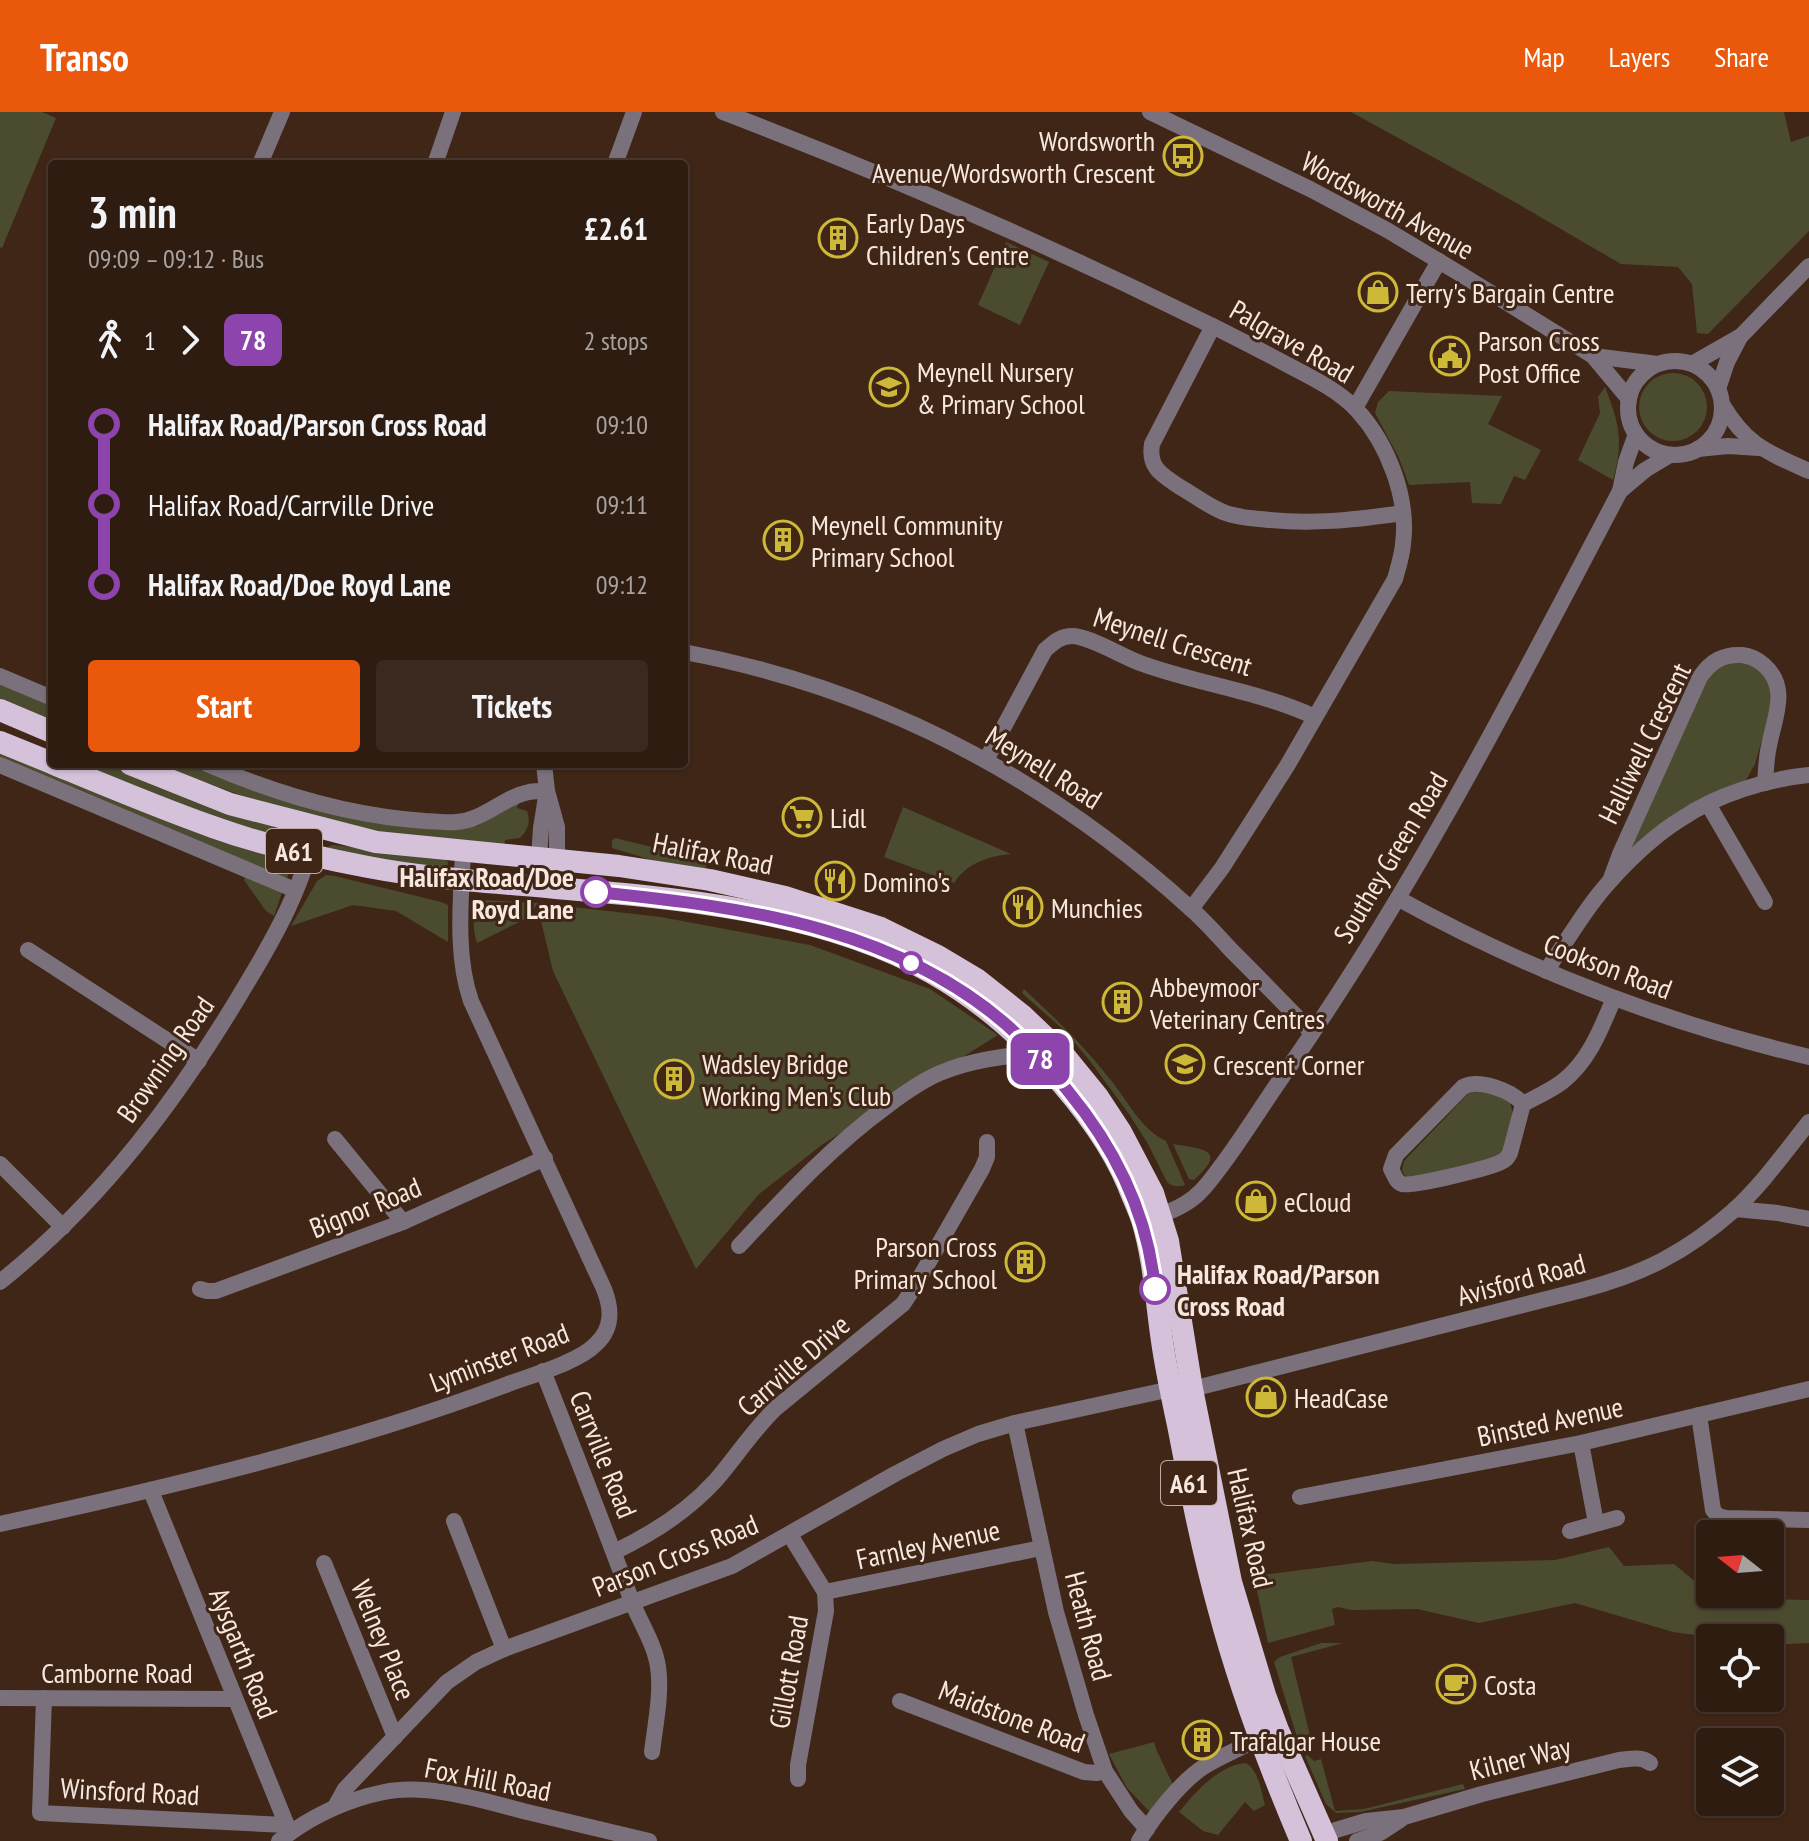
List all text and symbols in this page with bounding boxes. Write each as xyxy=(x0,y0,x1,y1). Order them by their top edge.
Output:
text: Transo xyxy=(40,32,129,81)
text: Map xyxy=(1523,38,1565,75)
text: Layers xyxy=(1609,38,1670,75)
text: Share xyxy=(1714,38,1769,75)
place label: Wordsworth Avenue/Wordsworth Crescent xyxy=(872,122,1155,191)
bus stop icon: Wordsworth Avenue/Wordsworth Crescent xyxy=(1162,135,1204,177)
street label: Wordsworth Avenue xyxy=(1295,142,1481,268)
text: 3 min xyxy=(88,183,177,240)
place label: Early Days Children's Centre xyxy=(866,204,1029,273)
text: £2.61 xyxy=(584,209,648,248)
building icon: Early Days Children's Centre xyxy=(817,217,859,259)
text: 09:09 – 09:12 · Bus xyxy=(88,242,264,275)
shop icon: Terry's Bargain Centre xyxy=(1357,271,1399,313)
place label: Terry's Bargain Centre xyxy=(1406,274,1615,311)
street label: Palgrave Road xyxy=(1224,291,1360,391)
icon: walk xyxy=(88,318,132,362)
icon: forward xyxy=(168,318,212,362)
text: 78 xyxy=(240,321,266,358)
place label: Parson Cross Post Office xyxy=(1478,322,1600,391)
text: 1 xyxy=(144,324,156,357)
text: 2 stops xyxy=(584,324,648,357)
public building icon: Parson Cross Post Office xyxy=(1429,335,1471,377)
place label: Meynell Nursery & Primary School xyxy=(917,353,1085,422)
school or university icon: Meynell Nursery & Primary School xyxy=(868,366,910,408)
text: Halifax Road/Parson Cross Road xyxy=(148,405,487,444)
text: 09:10 xyxy=(596,408,648,441)
text: Halifax Road/Carrville Drive xyxy=(148,485,435,524)
text: 09:11 xyxy=(596,488,648,521)
place label: Meynell Community Primary School xyxy=(811,506,1003,575)
building icon: Meynell Community Primary School xyxy=(762,519,804,561)
text: Halifax Road/Doe Royd Lane xyxy=(148,565,451,604)
text: 09:12 xyxy=(596,568,648,601)
street label: Meynell Crescent xyxy=(1089,598,1257,684)
street label: Halliwell Crescent xyxy=(1589,656,1699,829)
button: Start xyxy=(88,660,360,752)
button: Tickets xyxy=(376,660,648,752)
street label: Meynell Road xyxy=(979,717,1109,817)
street label: Southey Green Road xyxy=(1324,765,1456,949)
supermarket icon: Lidl xyxy=(781,796,823,838)
place label: Lidl xyxy=(830,799,867,836)
street label: Halifax Road xyxy=(650,823,776,883)
road number: A61 xyxy=(266,829,322,873)
place label: Halifax Road/Doe Royd Lane xyxy=(399,858,574,927)
restaurant icon: Domino's xyxy=(814,860,856,902)
place label: Domino's xyxy=(863,863,950,900)
marker: Halifax Road/Doe Royd Lane xyxy=(581,877,611,907)
restaurant icon: Munchies xyxy=(1002,886,1044,928)
place label: Munchies xyxy=(1051,889,1143,926)
street label: Cookson Road xyxy=(1539,925,1677,1007)
unlabelled marker xyxy=(900,952,922,974)
place label: Abbeymoor Veterinary Centres xyxy=(1149,968,1325,1037)
building icon: Abbeymoor Veterinary Centres xyxy=(1101,981,1143,1023)
street label: Browning Road xyxy=(108,989,222,1129)
line badge: 78 xyxy=(1004,1033,1076,1085)
text: 78 xyxy=(1027,1040,1053,1077)
school or university icon: Crescent Corner xyxy=(1164,1043,1206,1085)
place label: Wadsley Bridge Working Men's Club xyxy=(702,1045,891,1114)
place label: Crescent Corner xyxy=(1213,1046,1365,1083)
building icon: Wadsley Bridge Working Men's Club xyxy=(653,1058,695,1100)
street label: Bignor Road xyxy=(304,1168,426,1246)
shop icon: eCloud xyxy=(1235,1180,1277,1222)
place label: eCloud xyxy=(1284,1183,1351,1220)
place label: Parson Cross Primary School xyxy=(854,1228,997,1297)
building icon: Parson Cross Primary School xyxy=(1004,1241,1046,1283)
street label: Avisford Road xyxy=(1453,1244,1589,1314)
place label: Halifax Road/Parson Cross Road xyxy=(1177,1255,1380,1324)
marker: Halifax Road/Parson Cross Road xyxy=(1140,1274,1170,1304)
street label: Carrville Drive xyxy=(729,1306,857,1424)
street label: Lyminster Road xyxy=(424,1313,574,1401)
shop icon: HeadCase xyxy=(1245,1376,1287,1418)
place label: HeadCase xyxy=(1294,1379,1389,1416)
street label: Carrville Road xyxy=(562,1385,646,1523)
street label: Binsted Avenue xyxy=(1474,1387,1626,1455)
road number: A61 xyxy=(1161,1461,1217,1505)
street label: Halifax Road xyxy=(1219,1465,1283,1591)
street label: Parson Cross Road xyxy=(587,1505,763,1605)
street label: Farnley Avenue xyxy=(853,1511,1003,1577)
north arrow xyxy=(1696,1520,1784,1608)
map controls xyxy=(1696,1520,1784,1816)
street label: Heath Road xyxy=(1057,1567,1121,1685)
street label: Welney Place xyxy=(343,1574,425,1706)
street label: Aysgarth Road xyxy=(201,1582,287,1724)
street label: Gillott Road xyxy=(760,1613,816,1731)
button: locate xyxy=(1696,1624,1784,1712)
street label: Camborne Road xyxy=(41,1654,193,1691)
cafe icon: Costa xyxy=(1435,1663,1477,1705)
place label: Costa xyxy=(1484,1666,1537,1703)
street label: Maidstone Road xyxy=(934,1671,1090,1761)
building icon: Trafalgar House xyxy=(1181,1719,1223,1761)
place label: Trafalgar House xyxy=(1230,1722,1381,1759)
street label: Kilner Way xyxy=(1466,1727,1575,1788)
button: layers xyxy=(1696,1728,1784,1816)
street label: Fox Hill Road xyxy=(422,1749,554,1809)
street label: Winsford Road xyxy=(60,1769,200,1813)

